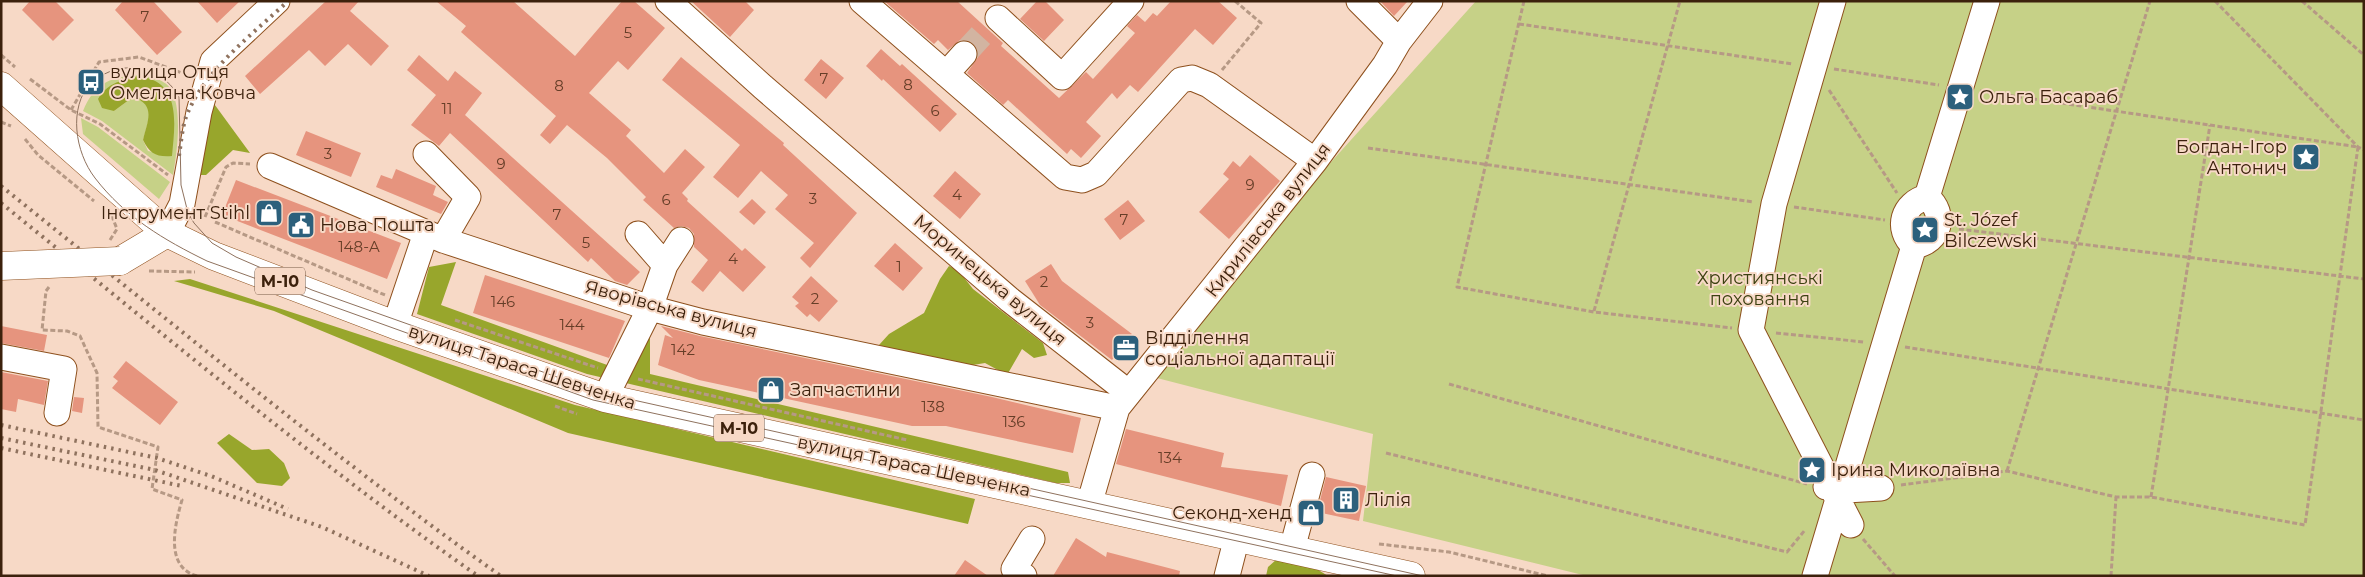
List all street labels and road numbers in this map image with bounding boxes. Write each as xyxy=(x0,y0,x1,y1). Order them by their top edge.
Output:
street label: Кирилівська вулиця xyxy=(1201,138,1335,302)
street label: Моринецька вулиця xyxy=(909,210,1071,350)
road number: М-10 xyxy=(255,268,305,294)
street label: Яворівська вулиця xyxy=(583,275,759,343)
street label: вулиця Тараса Шевченка xyxy=(406,320,638,414)
road number: М-10 xyxy=(714,414,764,442)
street label: вулиця Тараса Шевченка xyxy=(796,431,1032,501)

